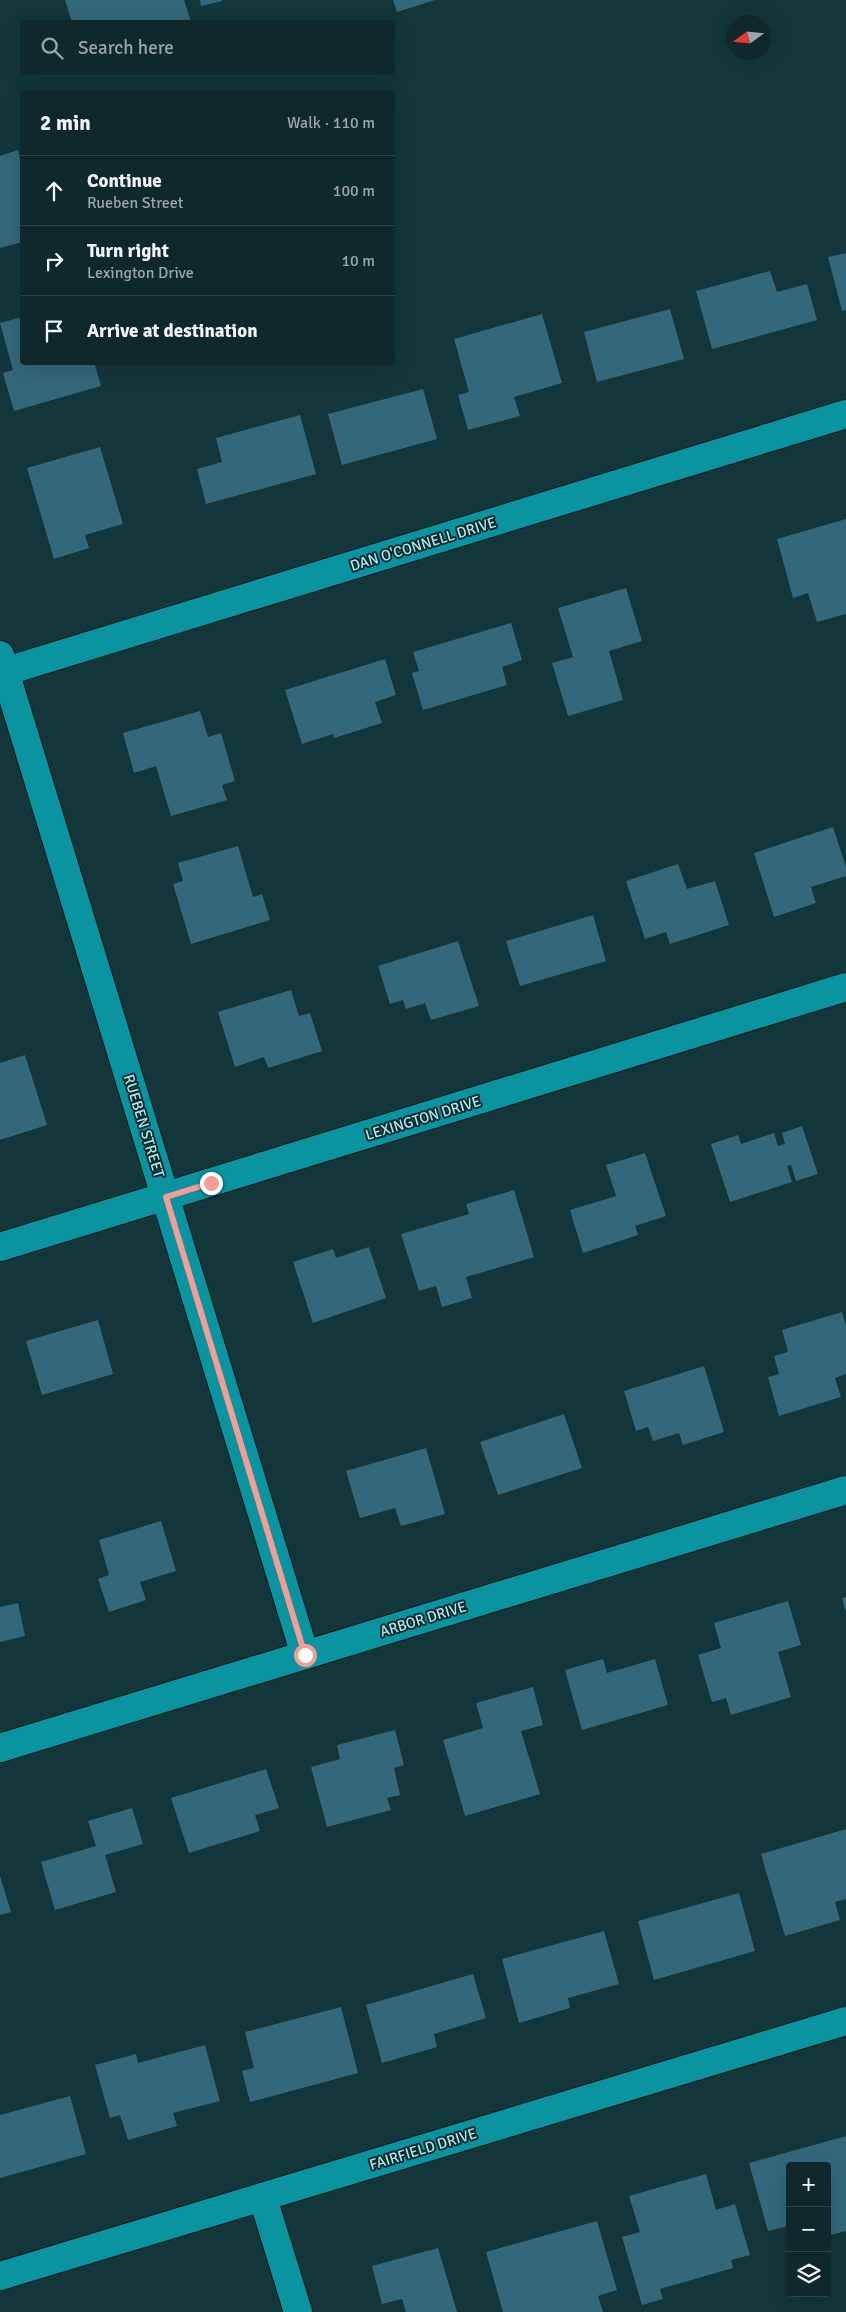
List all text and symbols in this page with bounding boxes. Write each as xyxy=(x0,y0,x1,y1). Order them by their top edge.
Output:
north arrow xyxy=(726,15,771,60)
search box xyxy=(20,20,395,75)
icon: search xyxy=(38,34,66,62)
text: Search here xyxy=(78,36,174,60)
text: 2 min xyxy=(40,110,91,136)
text: Walk · 110 m xyxy=(287,113,375,133)
text: Continue xyxy=(87,169,162,193)
icon: ahead xyxy=(40,177,68,205)
text: 100 m xyxy=(333,181,375,201)
text: Rueben Street xyxy=(87,193,183,213)
text: Turn right xyxy=(87,239,169,263)
icon: right xyxy=(40,247,68,275)
text: 10 m xyxy=(341,251,375,271)
text: Lexington Drive xyxy=(87,263,194,283)
icon: arrive xyxy=(40,317,68,345)
text: Arrive at destination xyxy=(87,319,258,343)
street label: DAN O'CONNELL DRIVE xyxy=(348,513,498,575)
street label: RUEBEN STREET xyxy=(120,1072,168,1180)
street label: LEXINGTON DRIVE xyxy=(363,1092,483,1144)
route end xyxy=(200,1172,223,1195)
street label: ARBOR DRIVE xyxy=(378,1597,468,1641)
route start xyxy=(294,1644,317,1667)
street label: FAIRFIELD DRIVE xyxy=(367,2124,479,2174)
map controls xyxy=(786,2162,831,2297)
button: + xyxy=(786,2162,831,2207)
button: − xyxy=(786,2207,831,2252)
button: layers xyxy=(786,2252,831,2297)

